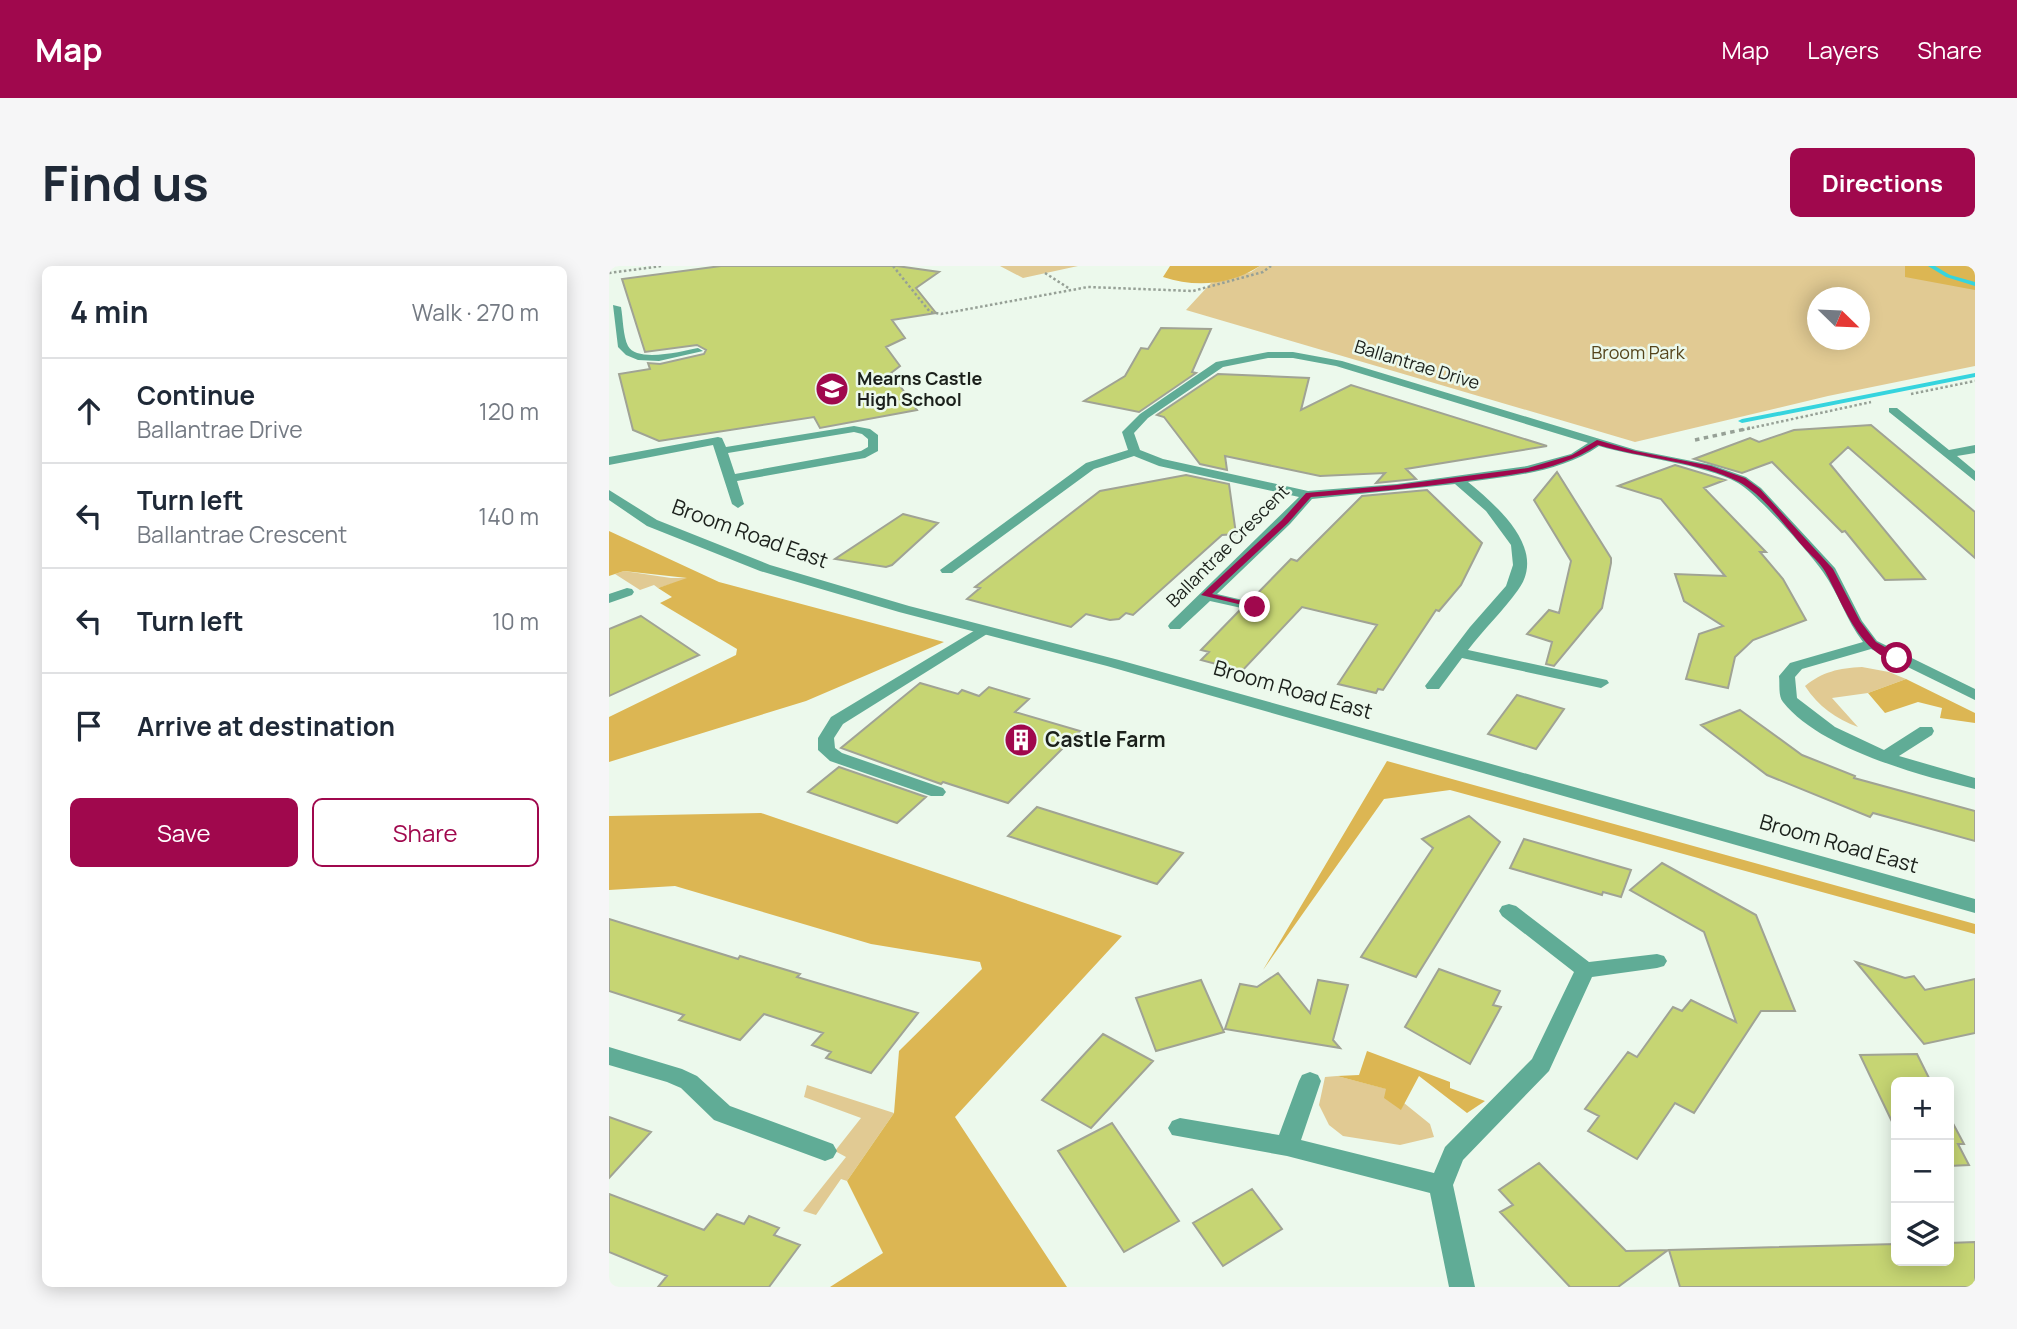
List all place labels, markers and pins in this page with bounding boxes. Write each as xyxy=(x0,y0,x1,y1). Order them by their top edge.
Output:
place label: Mearns Castle High School xyxy=(857,366,982,411)
school or university icon: Mearns Castle High School xyxy=(813,370,851,408)
building icon: Castle Farm xyxy=(1002,721,1040,759)
place label: Castle Farm xyxy=(1045,725,1166,753)

